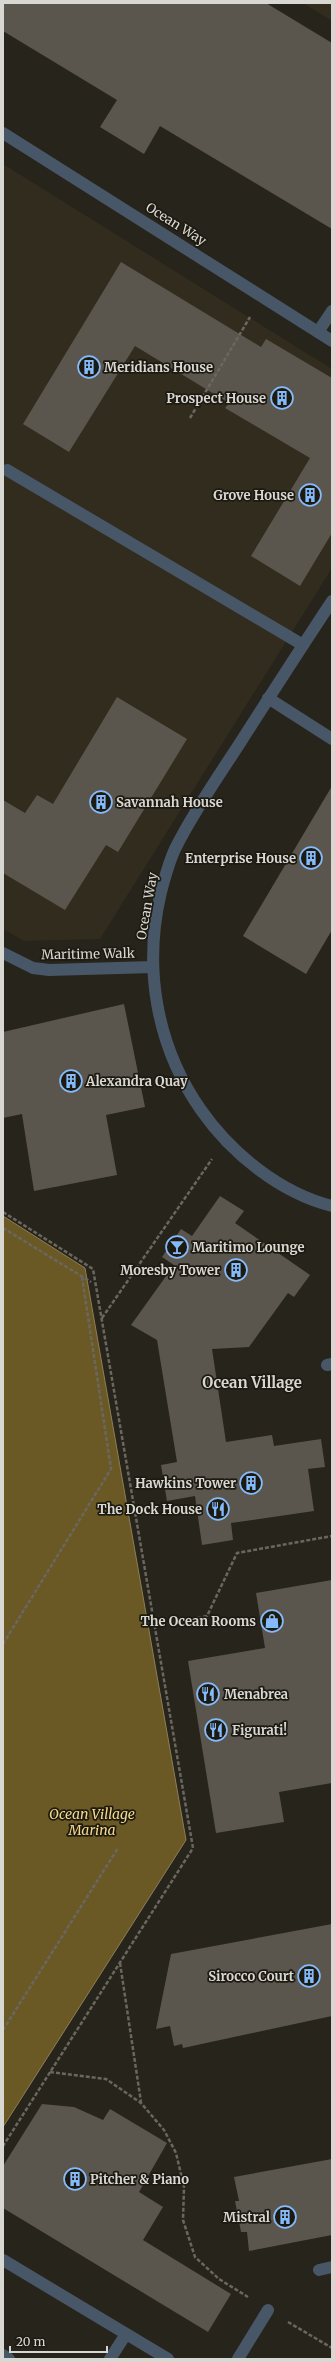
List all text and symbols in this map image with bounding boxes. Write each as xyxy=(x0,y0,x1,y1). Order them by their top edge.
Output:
street label: Ocean Way xyxy=(143,199,210,250)
building icon: Meridians House xyxy=(76,354,102,380)
place label: Meridians House xyxy=(104,359,213,376)
building icon: Prospect House xyxy=(269,385,295,411)
place label: Prospect House xyxy=(166,390,266,407)
building icon: Grove House xyxy=(297,482,323,508)
place label: Grove House xyxy=(213,487,294,504)
building icon: Savannah House xyxy=(88,789,114,815)
place label: Savannah House xyxy=(116,794,223,811)
building icon: Enterprise House xyxy=(298,845,324,871)
place label: Enterprise House xyxy=(185,850,296,867)
street label: Ocean Way xyxy=(133,870,161,941)
street label: Maritime Walk xyxy=(41,945,136,963)
building icon: Alexandra Quay xyxy=(58,1068,84,1094)
place label: Alexandra Quay xyxy=(85,1073,188,1090)
bar icon: Maritimo Lounge xyxy=(164,1234,190,1260)
place label: Maritimo Lounge xyxy=(192,1239,305,1256)
building icon: Moresby Tower xyxy=(223,1257,249,1283)
place label: Moresby Tower xyxy=(120,1262,220,1279)
district label: Ocean Village xyxy=(202,1373,302,1392)
building icon: Hawkins Tower xyxy=(238,1470,264,1496)
place label: Hawkins Tower xyxy=(135,1475,236,1492)
restaurant icon: The Dock House xyxy=(205,1496,231,1522)
place label: The Dock House xyxy=(97,1501,202,1518)
shop icon: The Ocean Rooms xyxy=(259,1608,285,1634)
place label: The Ocean Rooms xyxy=(141,1613,256,1630)
restaurant icon: Menabrea xyxy=(195,1681,221,1707)
place label: Menabrea xyxy=(224,1686,288,1703)
restaurant icon: Figurati! xyxy=(203,1717,229,1743)
place label: Figurati! xyxy=(232,1722,287,1739)
water label: Ocean Village Marina xyxy=(49,1805,135,1839)
building icon: Sirocco Court xyxy=(296,1963,322,1989)
place label: Sirocco Court xyxy=(208,1968,295,1985)
building icon: Pitcher & Piano xyxy=(62,2166,88,2192)
place label: Pitcher & Piano xyxy=(90,2171,189,2188)
building icon: Mistral xyxy=(272,2204,298,2230)
place label: Mistral xyxy=(223,2209,270,2226)
scale bar xyxy=(10,2328,107,2354)
text: 20 m xyxy=(16,2334,45,2349)

